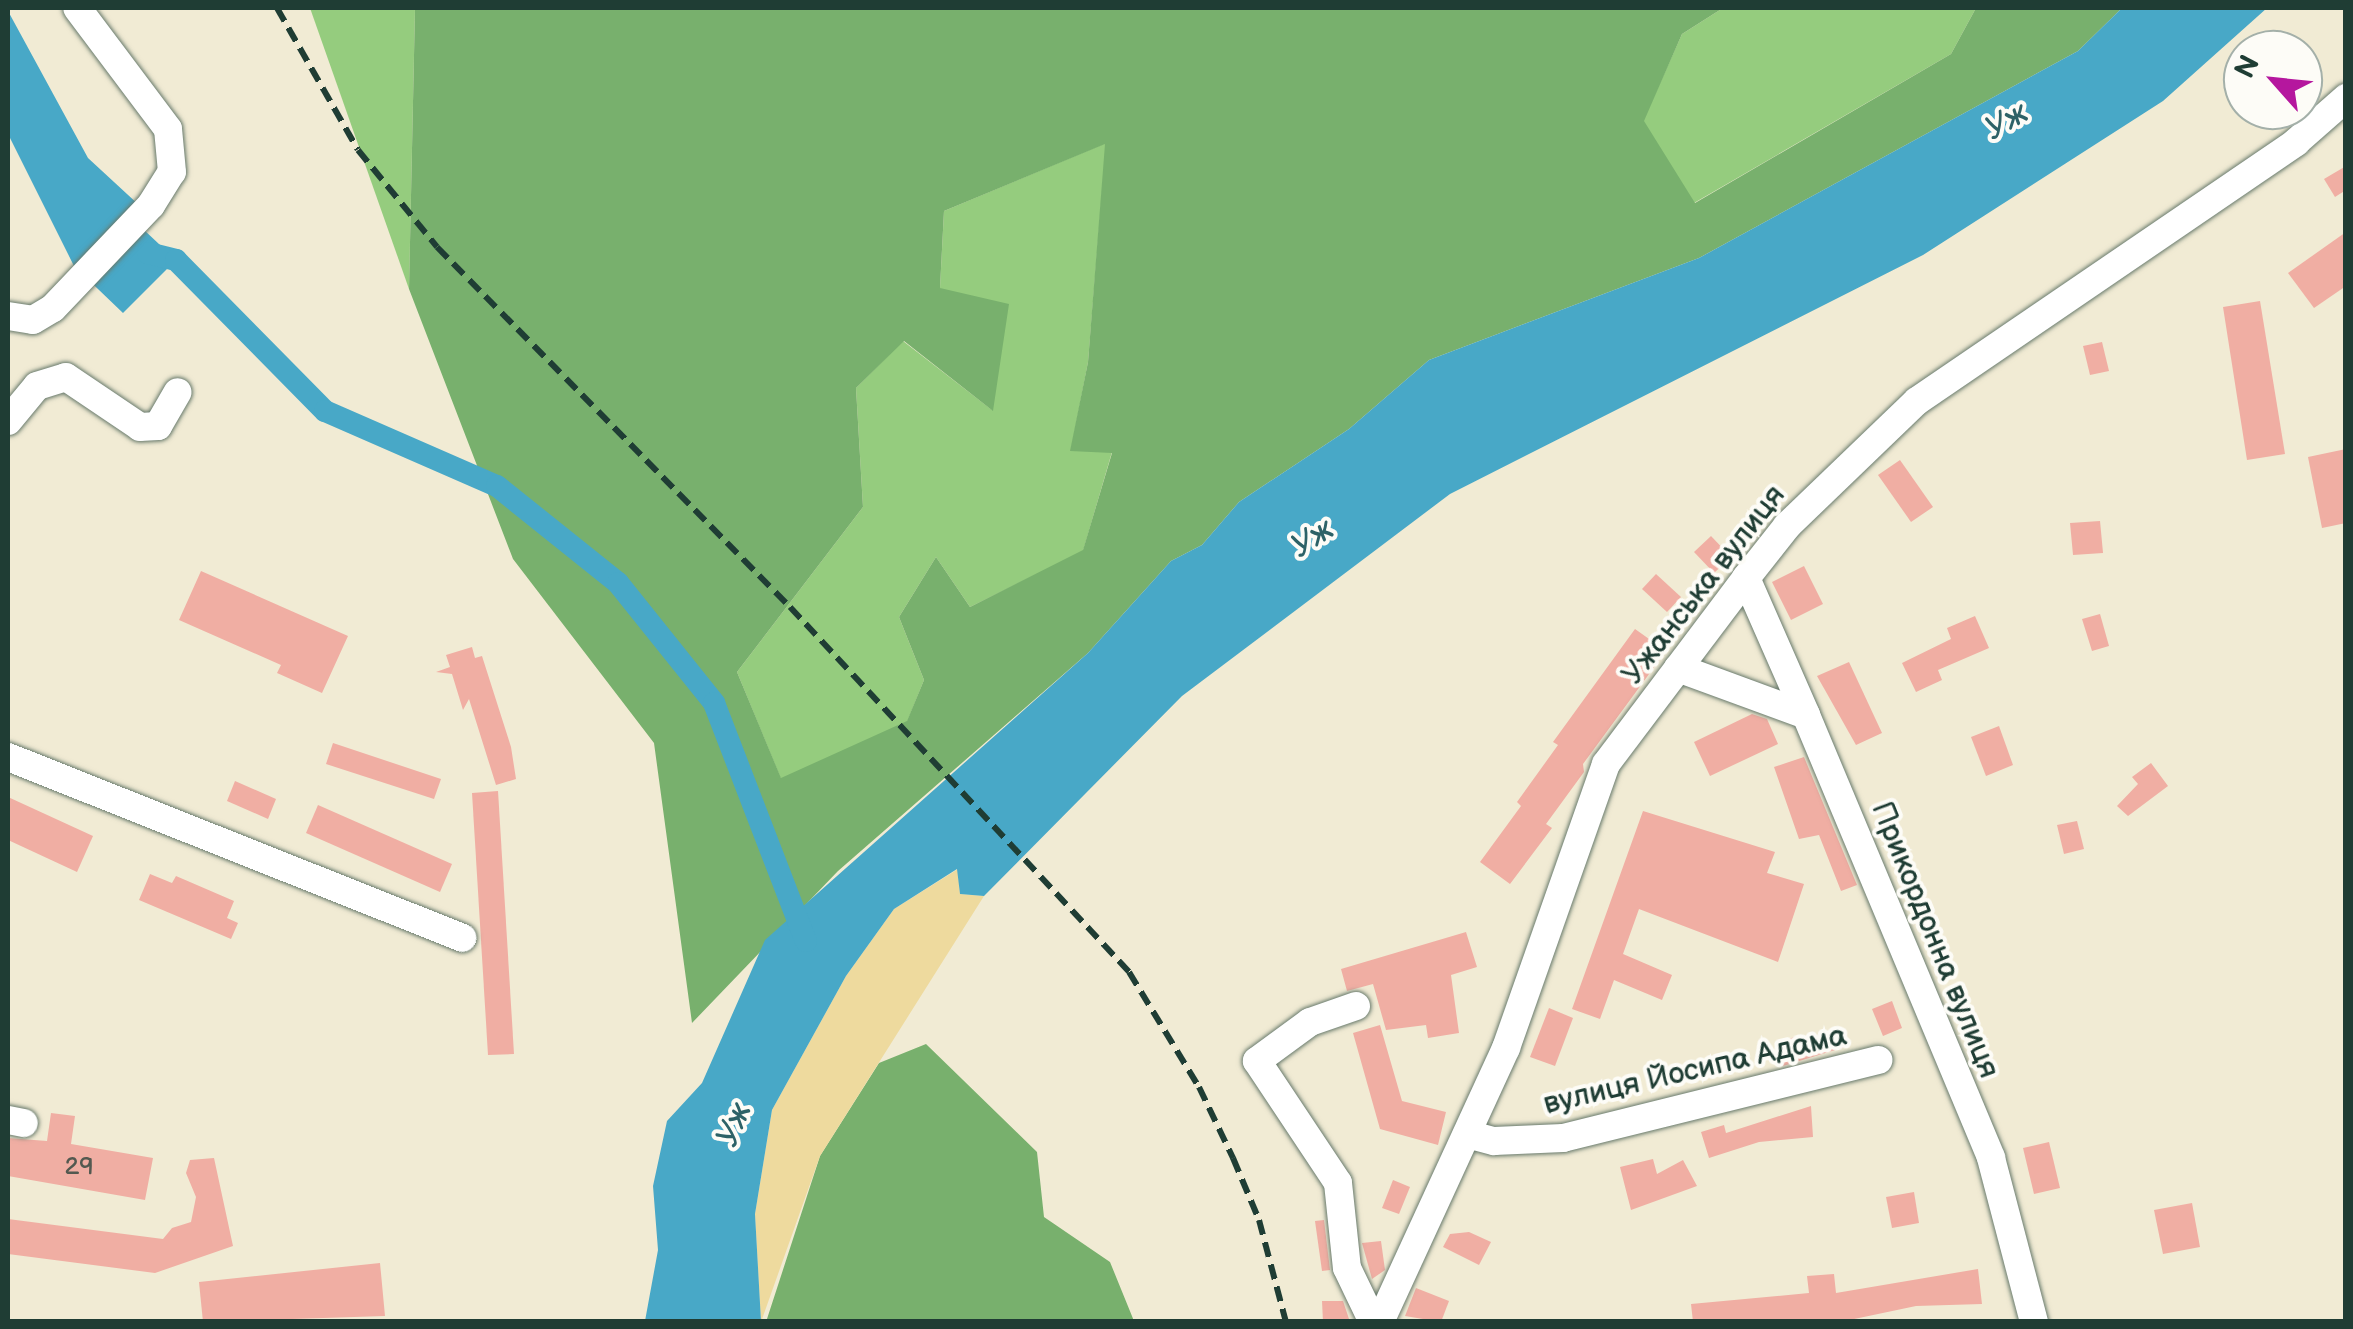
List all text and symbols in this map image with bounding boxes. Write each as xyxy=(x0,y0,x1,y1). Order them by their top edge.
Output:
north arrow xyxy=(2223,30,2323,130)
text: N xyxy=(2228,50,2267,84)
water label: Уж xyxy=(1979,95,2035,149)
street label: Ужанська вулиця xyxy=(1615,478,1793,692)
water label: Уж xyxy=(1284,511,1342,567)
street label: Прикордонна вулиця xyxy=(1863,797,2007,1083)
street label: вулиця Йосипа Адама xyxy=(1540,1018,1850,1122)
water label: Уж xyxy=(709,1098,761,1152)
house number: 29 xyxy=(64,1152,94,1182)

